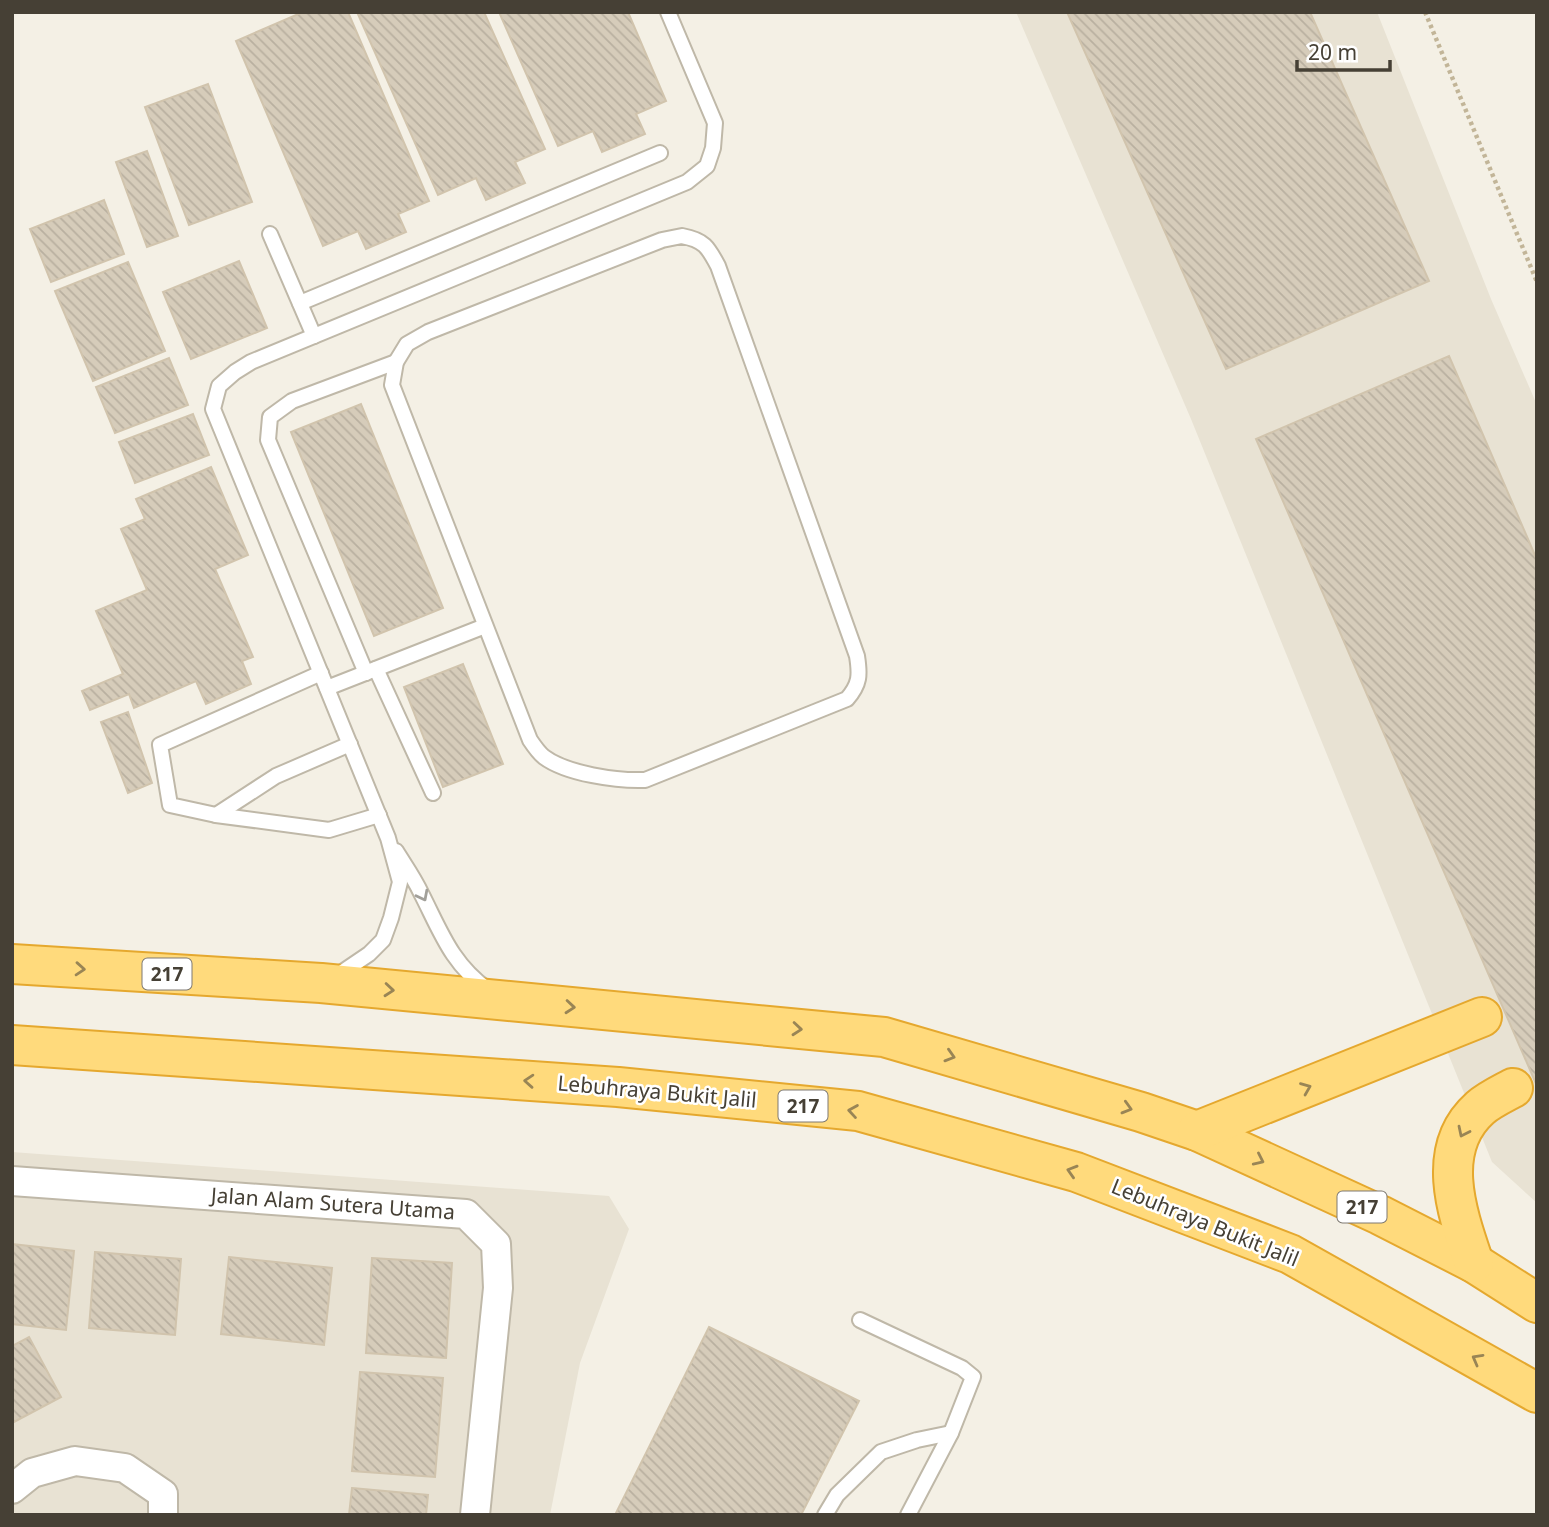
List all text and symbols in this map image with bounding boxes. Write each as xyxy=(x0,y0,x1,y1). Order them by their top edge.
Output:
scale bar xyxy=(1297,28,1390,72)
text: 20 m xyxy=(1308,38,1357,66)
one-way arrow xyxy=(414,889,428,901)
road number: 217 xyxy=(142,958,192,990)
one-way arrow xyxy=(75,961,86,976)
one-way arrow xyxy=(384,982,395,997)
one-way arrow xyxy=(565,999,576,1014)
one-way arrow xyxy=(791,1021,802,1036)
one-way arrow xyxy=(944,1048,956,1063)
street label: Lebuhraya Bukit Jalil xyxy=(556,1068,758,1114)
one-way arrow xyxy=(523,1074,534,1089)
one-way arrow xyxy=(1299,1083,1311,1097)
road number: 217 xyxy=(778,1090,828,1122)
one-way arrow xyxy=(1121,1100,1133,1114)
one-way arrow xyxy=(847,1104,859,1119)
one-way arrow xyxy=(1458,1124,1472,1137)
one-way arrow xyxy=(1252,1152,1264,1166)
one-way arrow xyxy=(1066,1165,1079,1179)
street label: Lebuhraya Bukit Jalil xyxy=(1108,1172,1303,1272)
street label: Jalan Alam Sutera Utama xyxy=(208,1180,456,1225)
road number: 217 xyxy=(1338,1191,1386,1222)
one-way arrow xyxy=(1472,1354,1485,1367)

